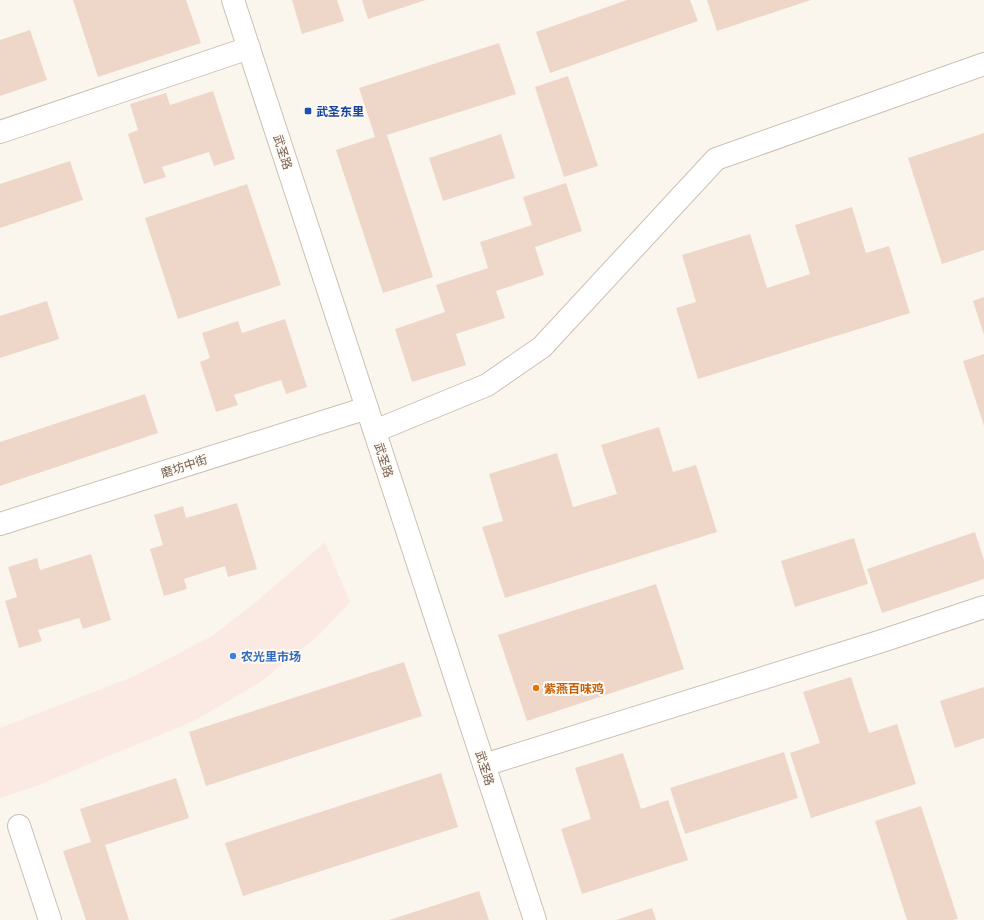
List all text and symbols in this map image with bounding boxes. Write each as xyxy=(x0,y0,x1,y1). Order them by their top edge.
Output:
place label: 武圣东里 xyxy=(316,102,364,121)
marker: 武圣东里 xyxy=(303,106,313,116)
street label: 武圣路 xyxy=(268,132,298,172)
street label: 武圣路 xyxy=(369,440,399,480)
street label: 磨坊中街 xyxy=(158,450,210,482)
place label: 农光里市场 xyxy=(241,647,301,666)
marker: 农光里市场 xyxy=(228,651,238,661)
place label: 紫燕百味鸡 xyxy=(544,679,604,698)
marker: 紫燕百味鸡 xyxy=(531,683,541,693)
street label: 武圣路 xyxy=(470,748,500,788)

